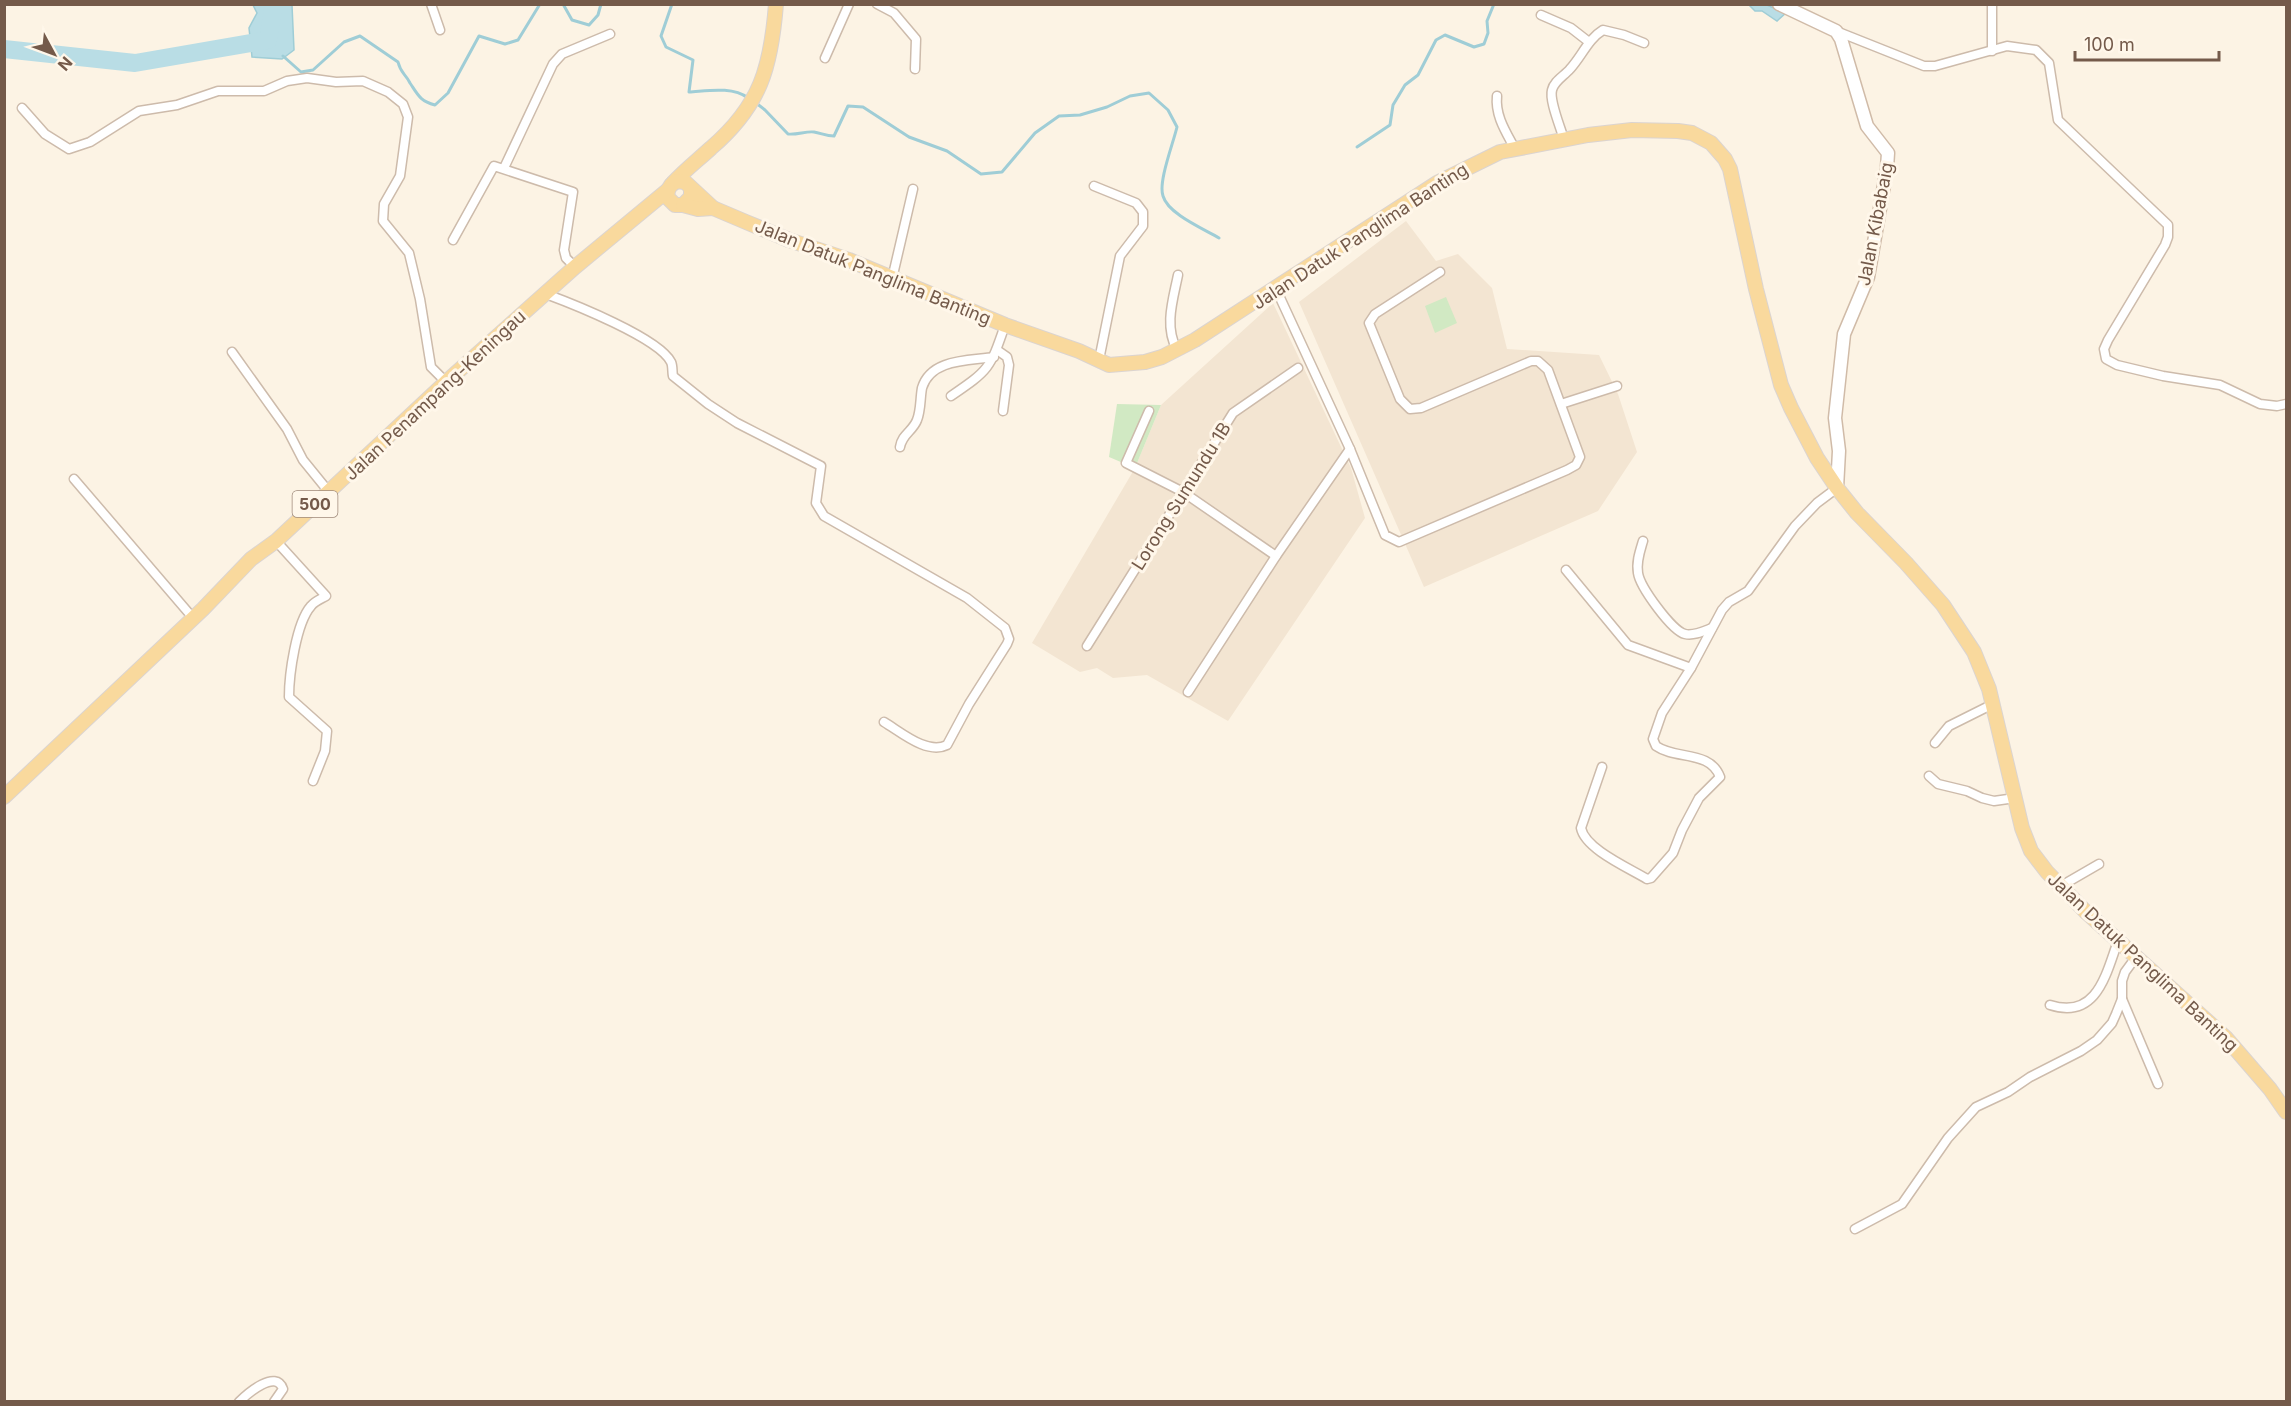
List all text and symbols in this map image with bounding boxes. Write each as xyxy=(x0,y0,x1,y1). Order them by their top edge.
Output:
north arrow xyxy=(24,24,84,84)
scale bar xyxy=(2075,24,2219,62)
text: 100 m xyxy=(2084,34,2135,55)
text: N xyxy=(54,53,77,75)
street label: Jalan Datuk Panglima Banting xyxy=(1248,158,1472,314)
street label: Jalan Kibabaig xyxy=(1853,160,1897,288)
street label: Jalan Datuk Panglima Banting xyxy=(752,215,994,329)
street label: Jalan Penampang-Keningau xyxy=(340,306,530,484)
street label: Lorong Sumundu 1B xyxy=(1127,418,1235,574)
road number: 500 xyxy=(292,491,338,517)
street label: Jalan Datuk Panglima Banting xyxy=(2044,868,2242,1056)

